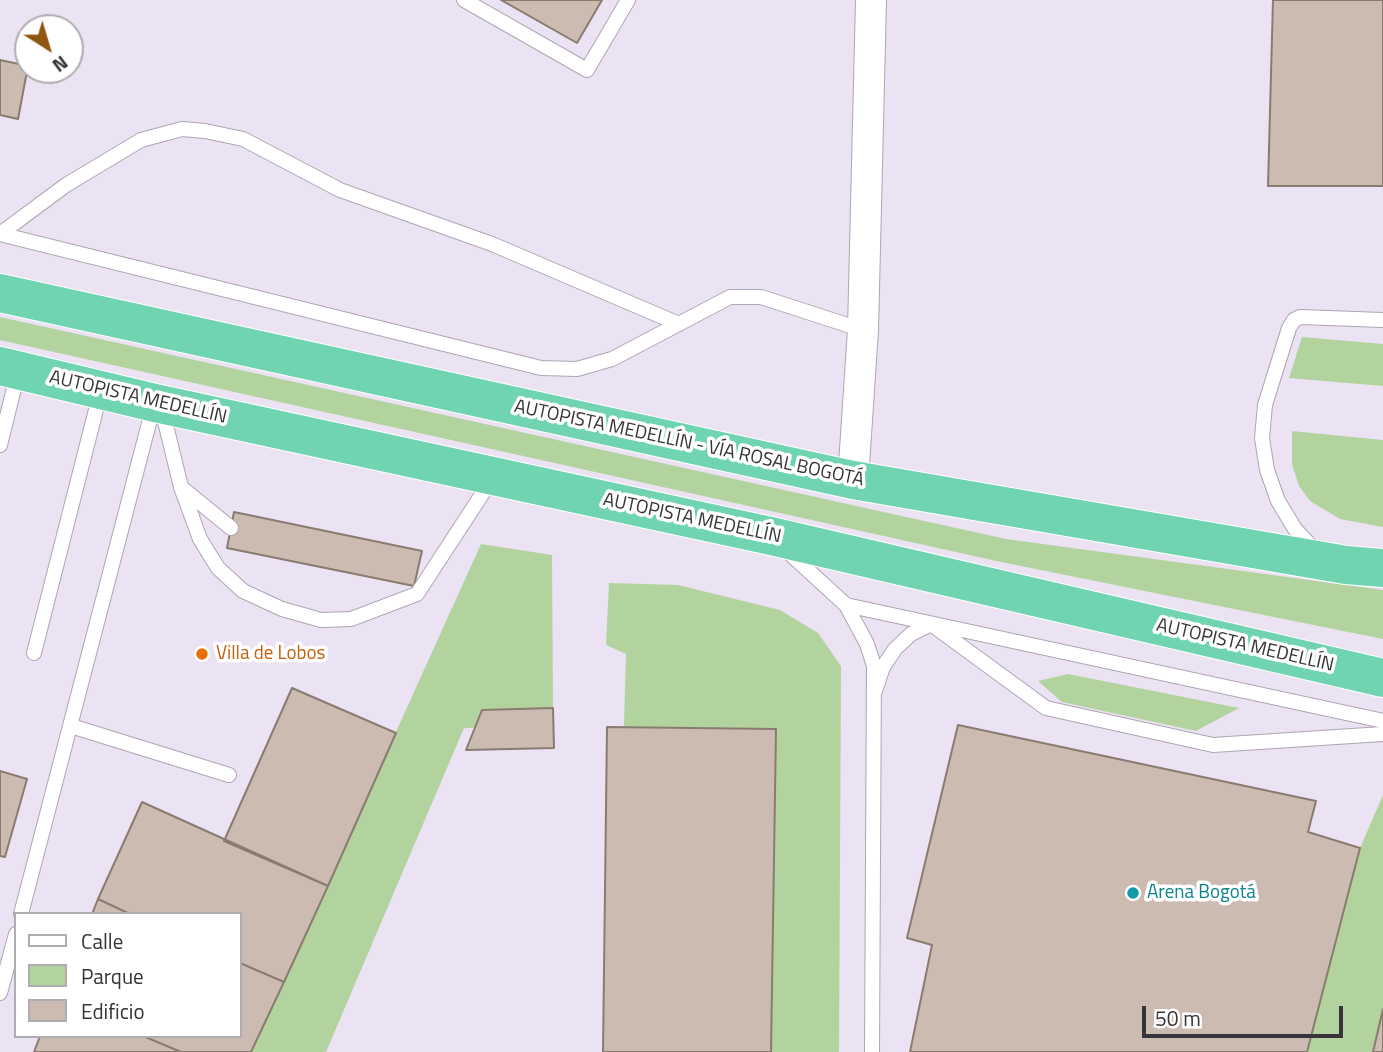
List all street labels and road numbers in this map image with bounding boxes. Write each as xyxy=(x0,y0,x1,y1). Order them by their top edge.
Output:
street label: AUTOPISTA MEDELLÍN xyxy=(47,366,229,430)
street label: AUTOPISTA MEDELLÍN - VÍA ROSAL BOGOTÁ xyxy=(512,396,866,492)
street label: AUTOPISTA MEDELLÍN xyxy=(601,489,783,549)
street label: AUTOPISTA MEDELLÍN xyxy=(1154,614,1336,678)

